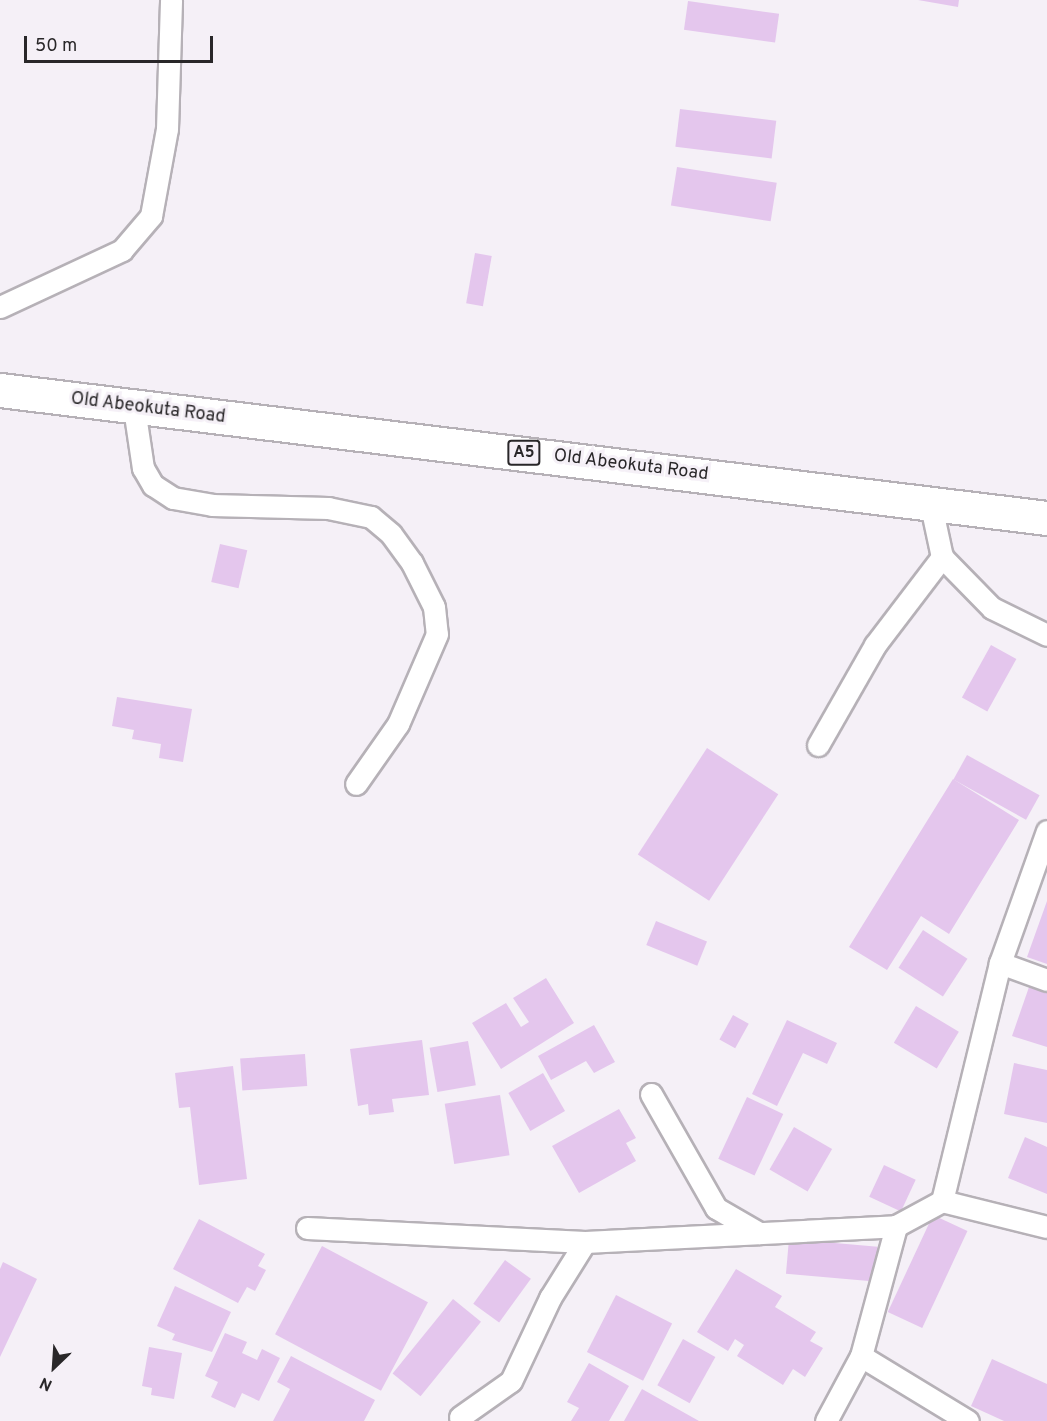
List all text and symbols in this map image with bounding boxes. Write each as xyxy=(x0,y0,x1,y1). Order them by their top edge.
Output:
scale bar xyxy=(27,24,216,62)
text: 50 m xyxy=(35,35,77,58)
street label: Old Abeokuta Road xyxy=(69,389,227,429)
road number: A5 xyxy=(506,440,542,466)
street label: Old Abeokuta Road xyxy=(552,446,710,486)
north arrow xyxy=(24,1337,84,1397)
text: N xyxy=(37,1372,56,1395)

